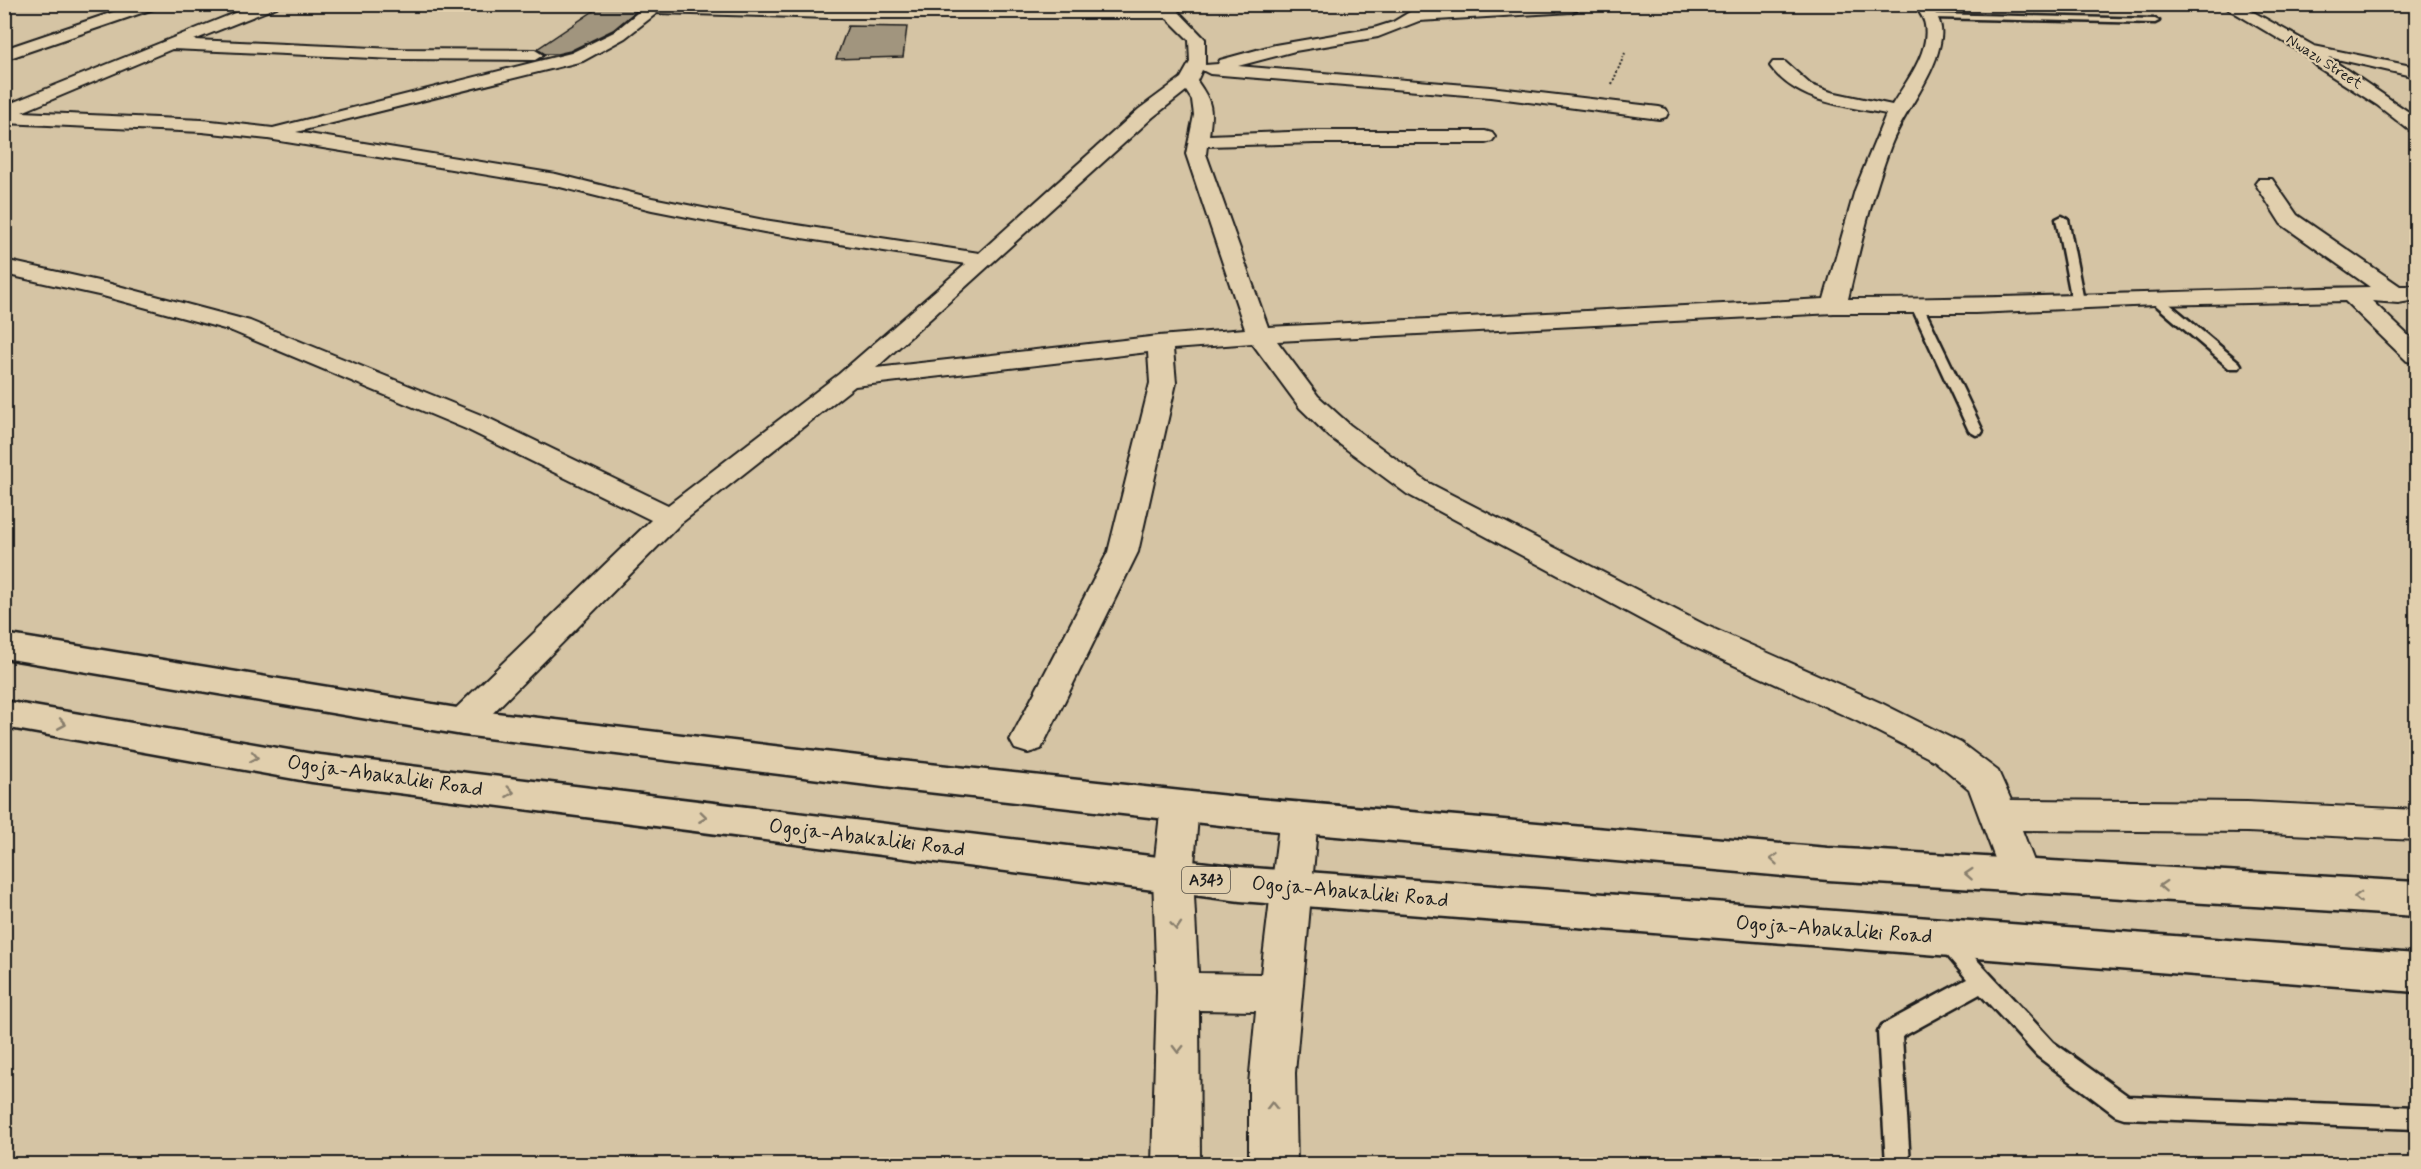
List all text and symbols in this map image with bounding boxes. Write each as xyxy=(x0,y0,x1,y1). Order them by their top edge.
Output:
street label: Nwazu Street xyxy=(2282,30,2366,94)
one-way arrow xyxy=(57,717,67,730)
street label: Ogoja-Abakaliki Road xyxy=(285,748,485,804)
one-way arrow xyxy=(250,751,259,763)
one-way arrow xyxy=(505,786,514,798)
one-way arrow xyxy=(699,810,708,823)
street label: Ogoja-Abakaliki Road xyxy=(767,812,967,864)
one-way arrow xyxy=(1770,853,1779,866)
road number: A343 xyxy=(1182,867,1230,893)
one-way arrow xyxy=(1964,867,1973,880)
street label: Ogoja-Abakaliki Road xyxy=(1250,869,1450,915)
one-way arrow xyxy=(2159,879,2168,892)
one-way arrow xyxy=(2354,890,2363,903)
street label: Ogoja-Abakaliki Road xyxy=(1735,909,1933,951)
one-way arrow xyxy=(1170,922,1183,931)
one-way arrow xyxy=(1171,1045,1184,1054)
one-way arrow xyxy=(1266,1102,1279,1111)

